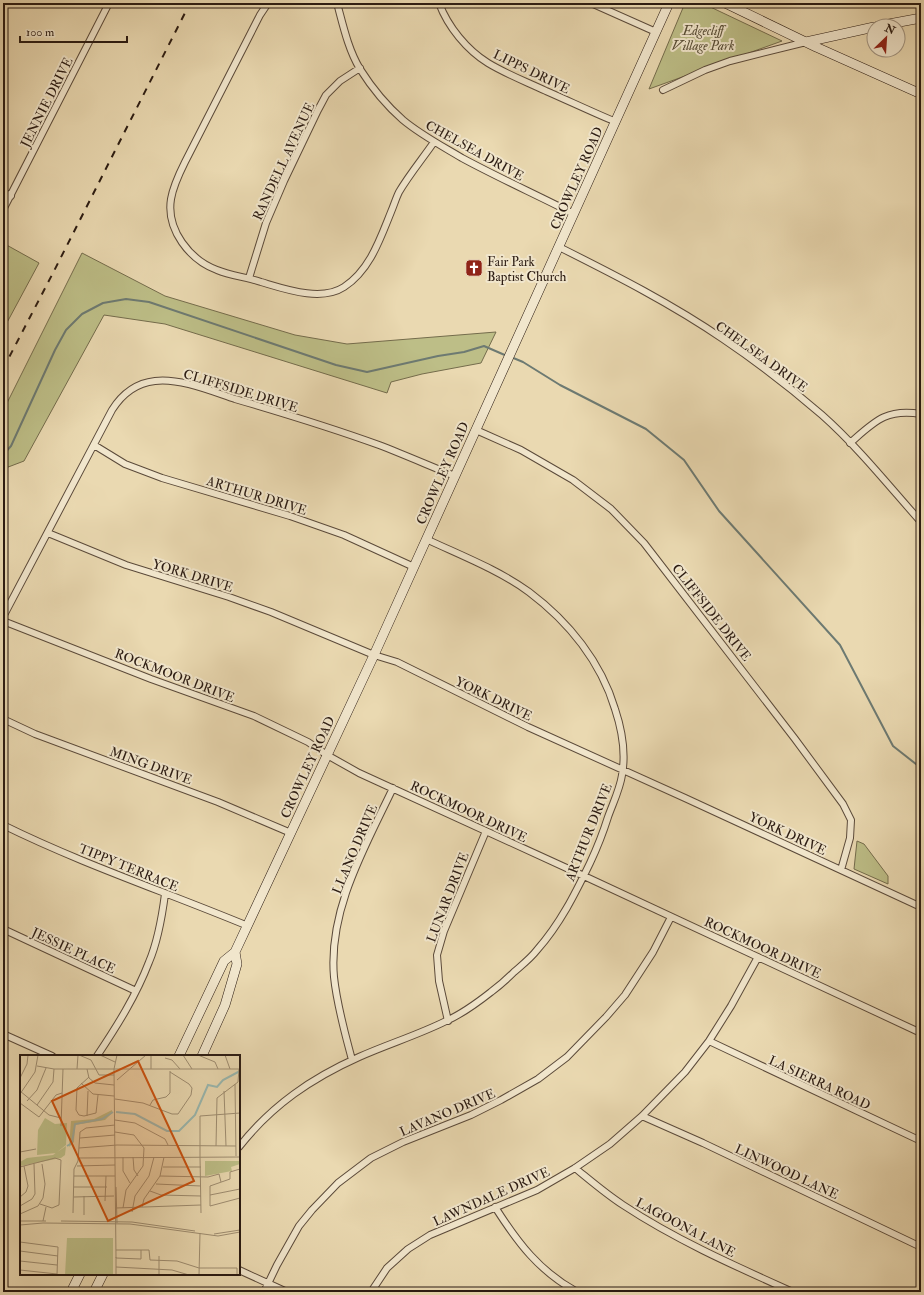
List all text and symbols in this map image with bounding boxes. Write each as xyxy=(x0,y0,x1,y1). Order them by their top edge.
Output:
scale bar xyxy=(20,18,127,44)
north arrow xyxy=(866,18,906,58)
text: N xyxy=(882,21,898,38)
park label: Edgecliff Village Park xyxy=(672,23,734,54)
text: 100 m xyxy=(26,25,55,40)
street label: LIPPS DRIVE xyxy=(491,46,573,97)
street label: JENNIE DRIVE xyxy=(17,55,76,151)
street label: RANDELL AVENUE xyxy=(250,100,318,223)
street label: CHELSEA DRIVE xyxy=(423,117,527,185)
street label: CROWLEY ROAD xyxy=(547,125,607,232)
place label: Fair Park Baptist Church xyxy=(487,254,567,286)
church icon: Fair Park Baptist Church xyxy=(464,258,484,278)
street label: CHELSEA DRIVE xyxy=(712,318,811,396)
street label: CLIFFSIDE DRIVE xyxy=(181,366,300,416)
street label: CROWLEY ROAD xyxy=(413,420,473,527)
street label: ARTHUR DRIVE xyxy=(204,473,309,519)
street label: YORK DRIVE xyxy=(150,556,235,596)
street label: CLIFFSIDE DRIVE xyxy=(668,561,754,664)
street label: ROCKMOOR DRIVE xyxy=(112,646,237,706)
street label: YORK DRIVE xyxy=(452,673,535,724)
street label: CROWLEY ROAD xyxy=(277,714,339,821)
street label: MING DRIVE xyxy=(107,744,194,788)
street label: ROCKMOOR DRIVE xyxy=(408,778,530,846)
street label: ARTHUR DRIVE xyxy=(562,781,616,885)
street label: LLANO DRIVE xyxy=(329,802,381,897)
street label: YORK DRIVE xyxy=(746,809,829,859)
street label: TIPPY TERRACE xyxy=(76,841,181,895)
street label: LUNAR DRIVE xyxy=(423,850,472,945)
street label: ROCKMOOR DRIVE xyxy=(702,914,824,982)
street label: JESSIE PLACE xyxy=(28,924,118,977)
street label: LA SIERRA ROAD xyxy=(766,1052,873,1113)
inset map xyxy=(20,1055,240,1275)
street label: LAVANO DRIVE xyxy=(397,1086,498,1140)
street label: LINWOOD LANE xyxy=(732,1141,841,1203)
street label: LAWNDALE DRIVE xyxy=(431,1164,552,1230)
street label: LAGOONA LANE xyxy=(633,1195,738,1261)

